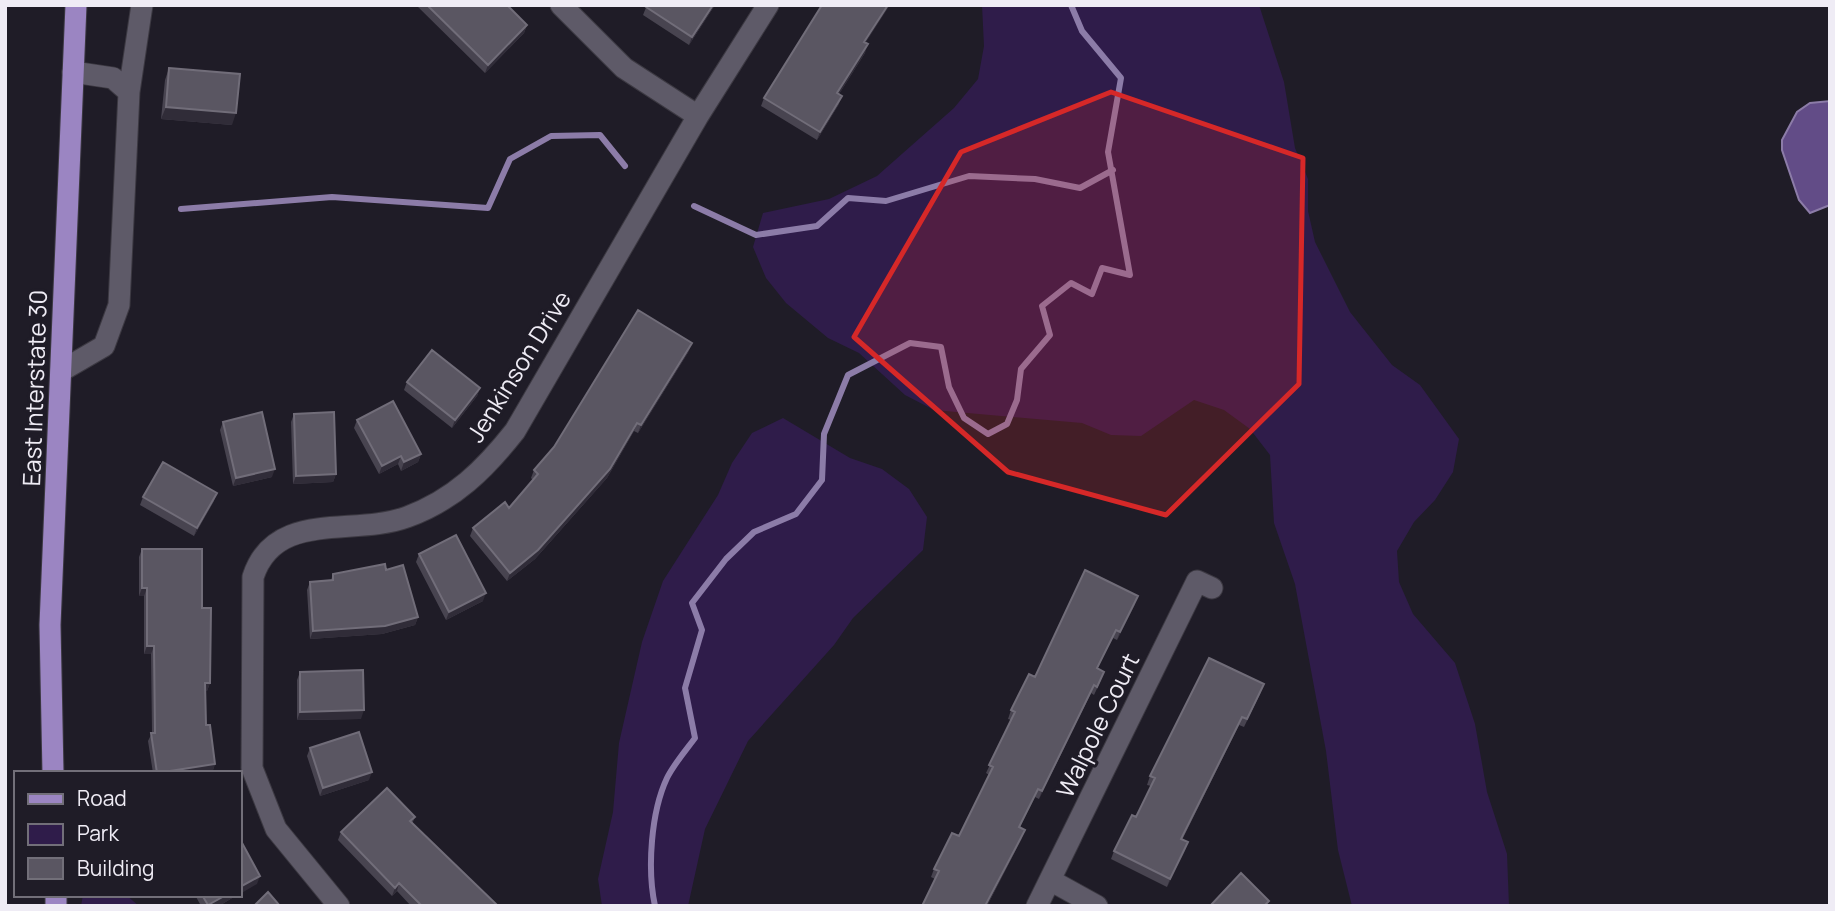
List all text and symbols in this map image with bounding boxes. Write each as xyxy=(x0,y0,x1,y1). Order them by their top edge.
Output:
street label: Jenkinson Drive xyxy=(458,284,578,448)
street label: East Interstate 30 xyxy=(14,289,54,487)
street label: Walpole Court xyxy=(1048,647,1146,803)
legend xyxy=(14,771,242,897)
text: Road xyxy=(77,784,127,812)
text: Park xyxy=(77,819,119,847)
text: Building xyxy=(77,854,154,882)

